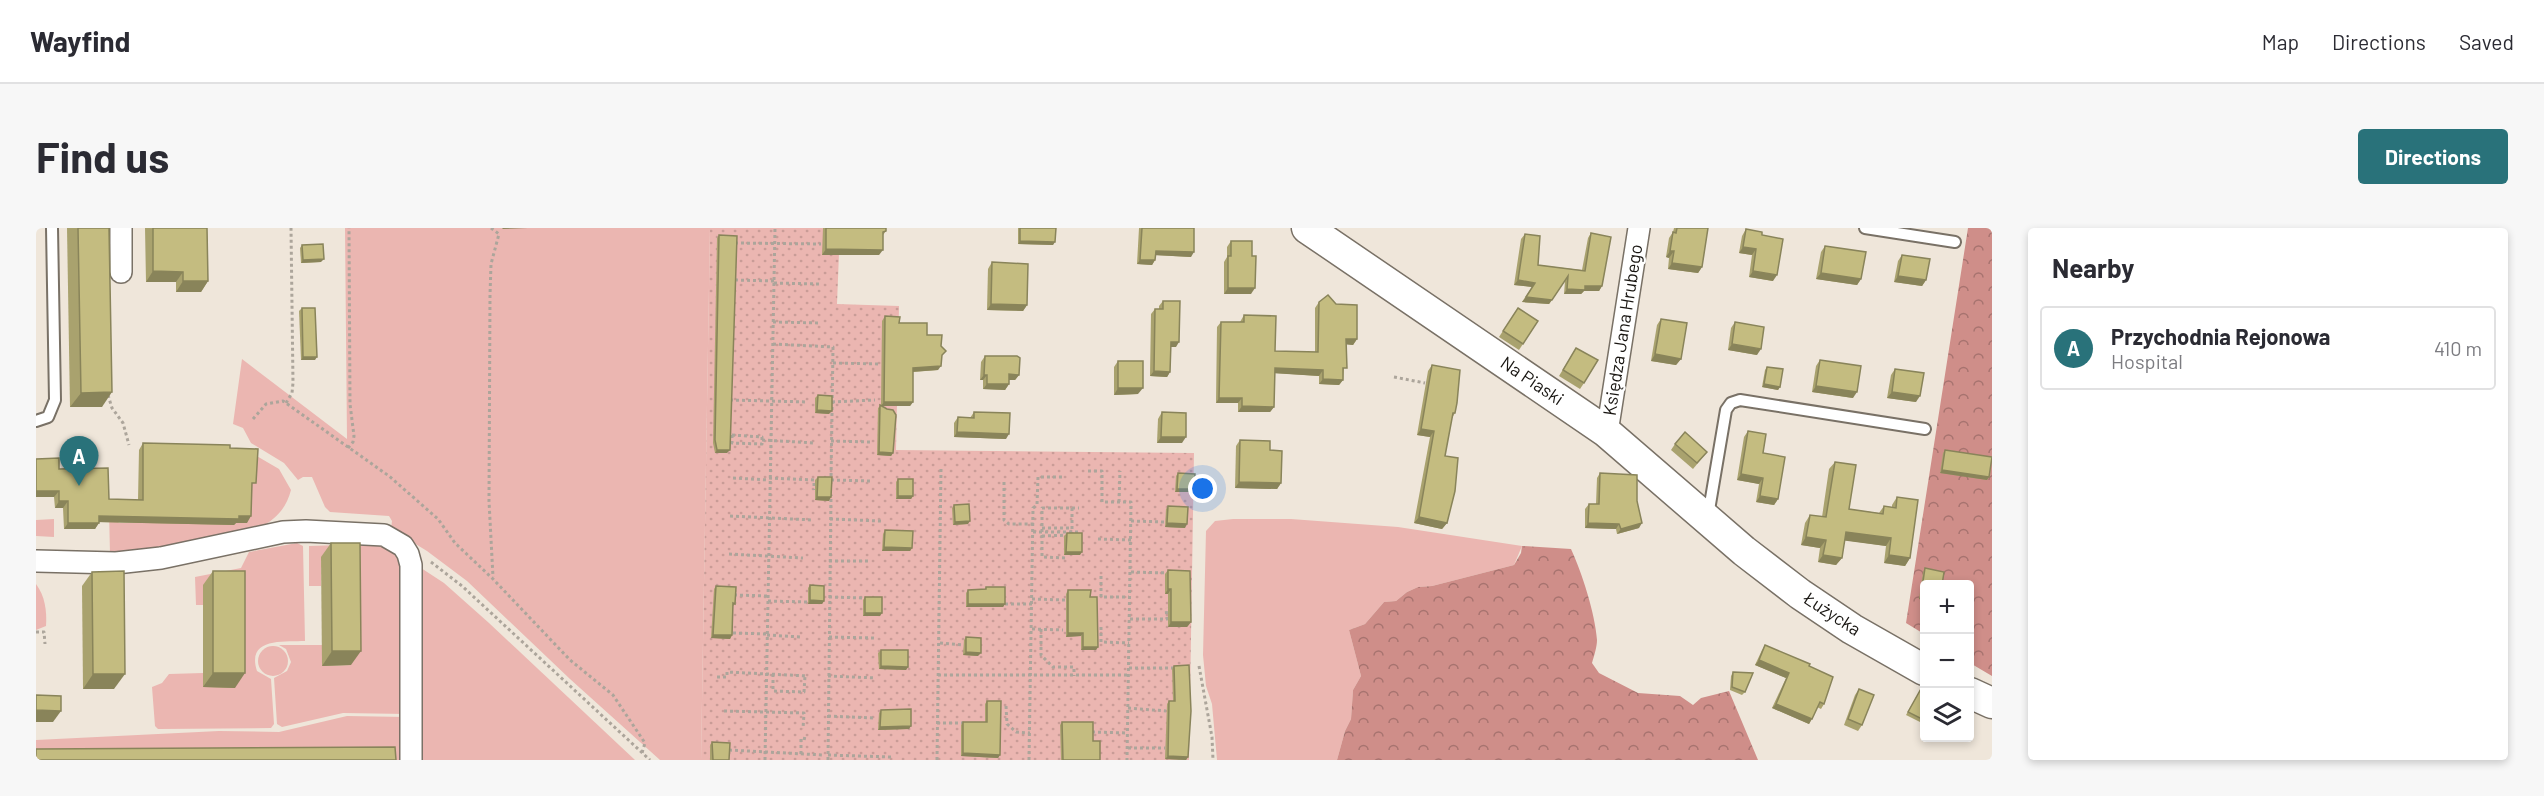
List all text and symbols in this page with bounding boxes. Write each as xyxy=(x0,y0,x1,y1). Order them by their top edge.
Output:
text: Wayfind xyxy=(30,24,130,58)
text: Map xyxy=(2262,29,2299,54)
text: Directions xyxy=(2332,29,2426,54)
text: Saved xyxy=(2459,29,2514,54)
button: Directions xyxy=(2358,129,2508,184)
text: Find us xyxy=(36,131,169,181)
street label: Księdza Jana Hrubego xyxy=(1598,243,1646,417)
text: Nearby xyxy=(2052,252,2134,283)
text: Przychodnia Rejonowa xyxy=(2111,323,2330,349)
text: A xyxy=(2067,336,2080,360)
text: 410 m xyxy=(2434,336,2482,360)
text: Hospital xyxy=(2111,349,2183,373)
street label: Na Piaski xyxy=(1497,351,1568,409)
pin: A xyxy=(60,436,99,486)
your location xyxy=(1188,474,1217,503)
map controls xyxy=(1920,580,1974,742)
button: + xyxy=(1920,580,1974,634)
street label: Łużycka xyxy=(1799,586,1865,640)
button: − xyxy=(1920,634,1974,688)
button: layers xyxy=(1920,688,1974,742)

